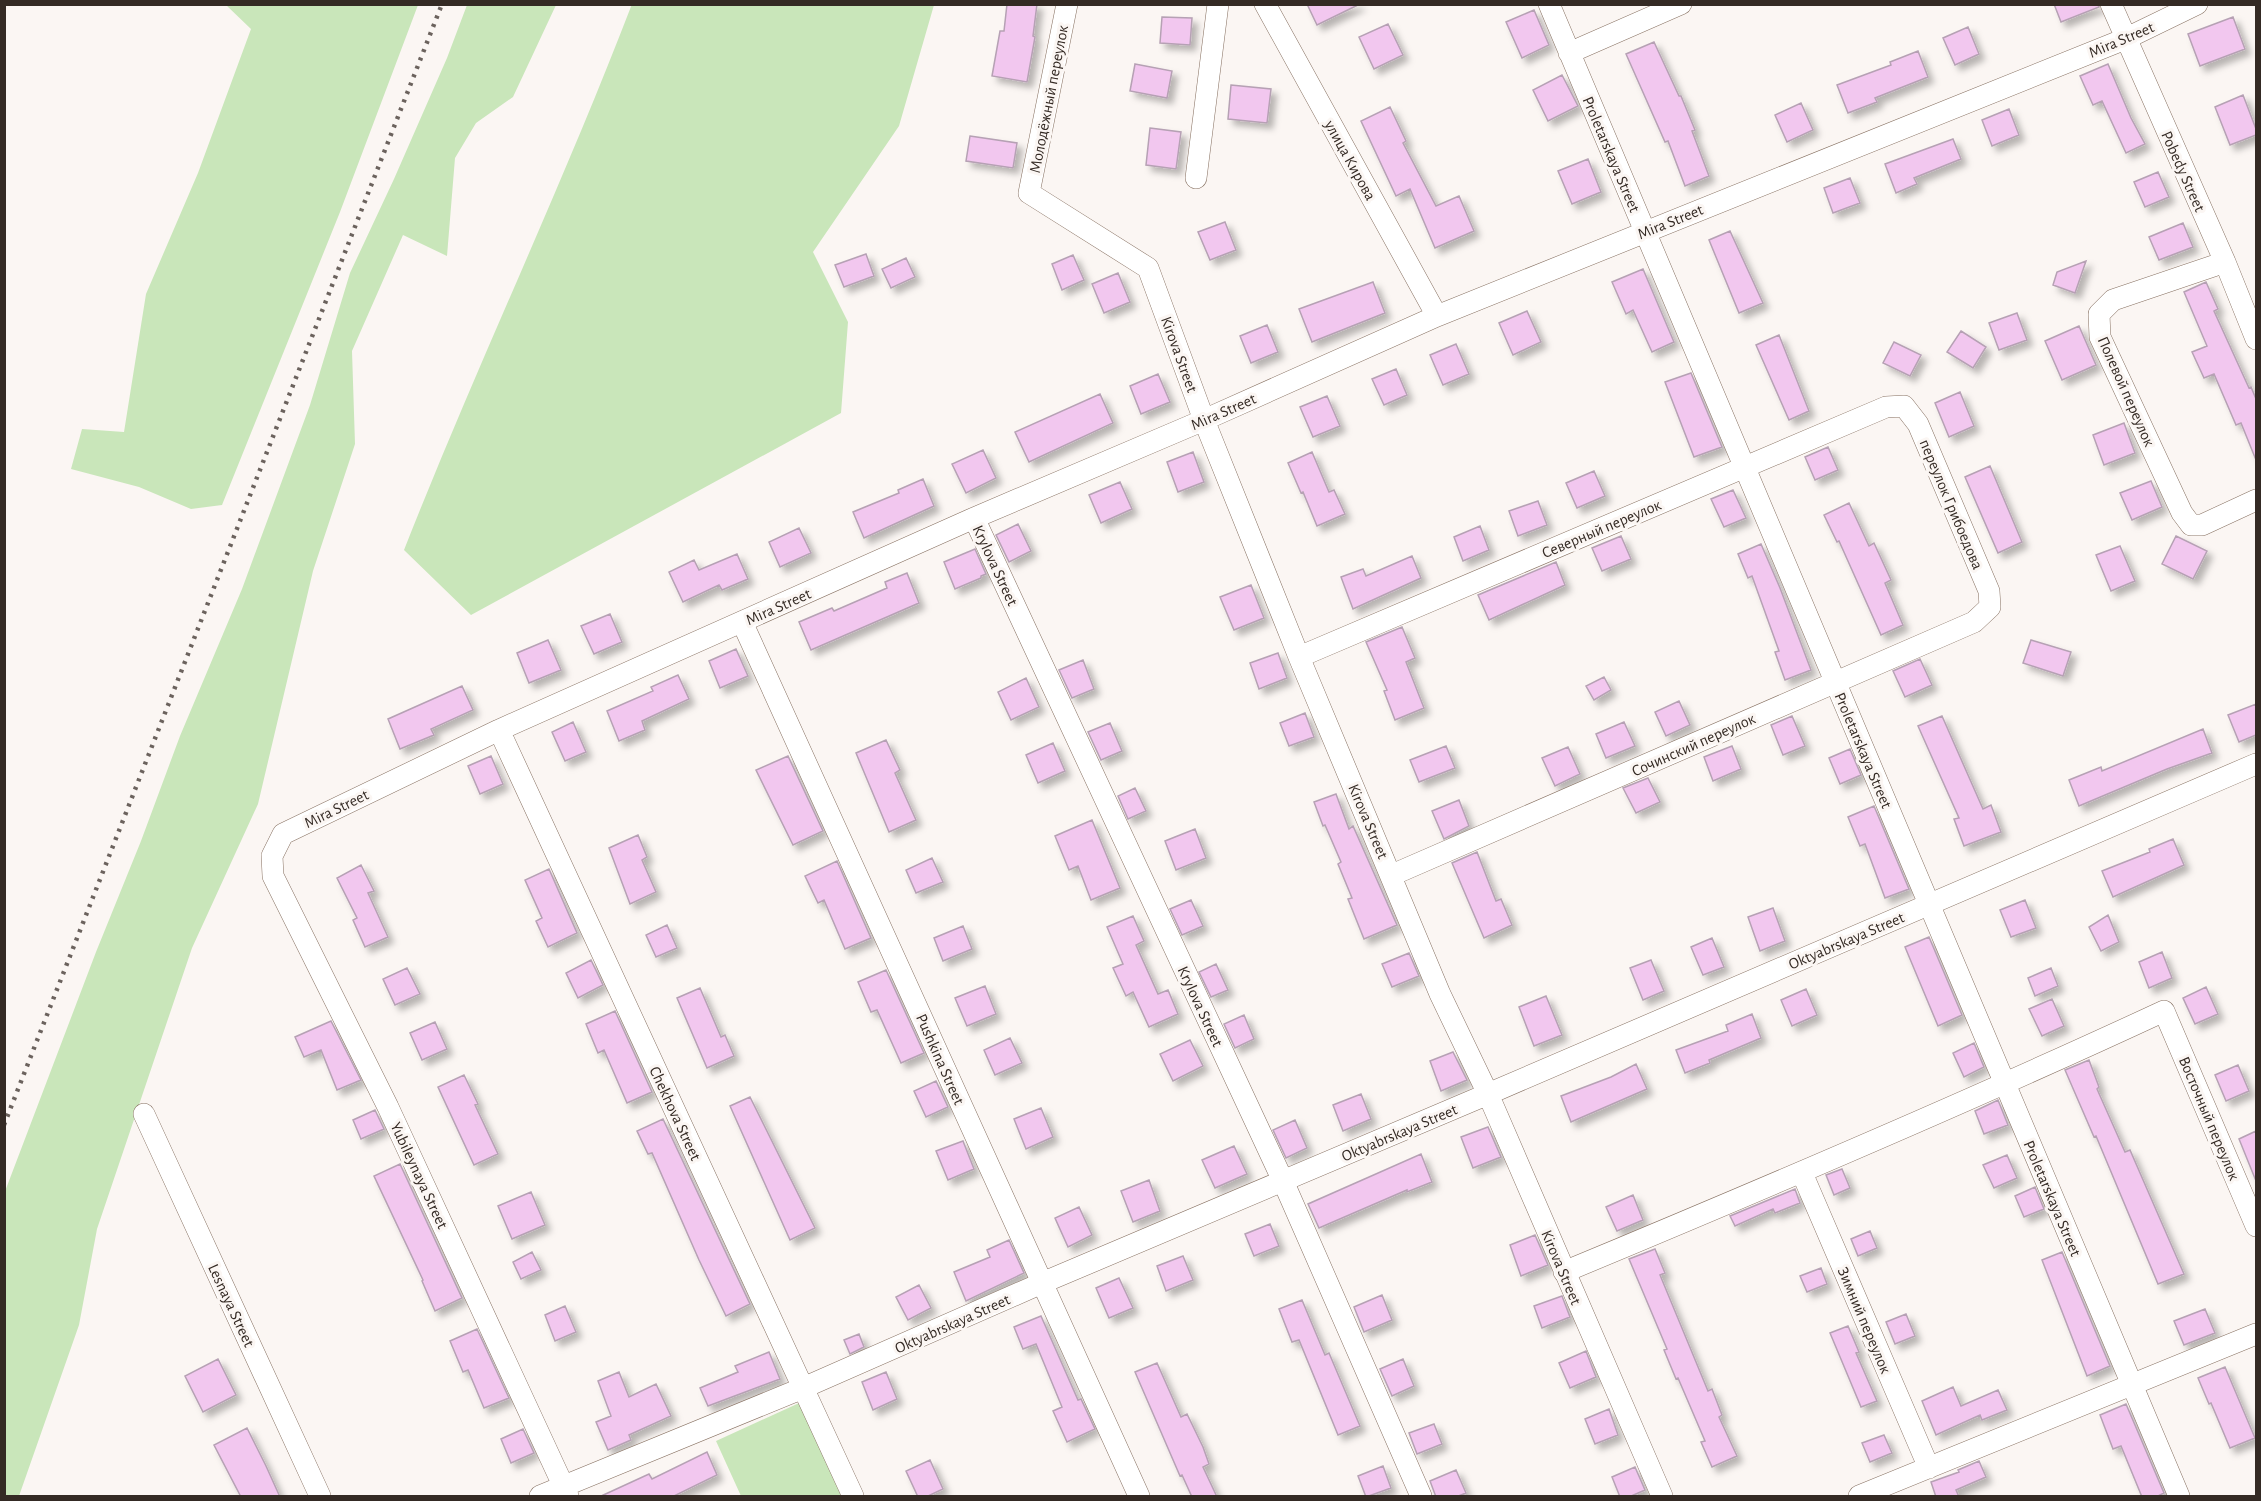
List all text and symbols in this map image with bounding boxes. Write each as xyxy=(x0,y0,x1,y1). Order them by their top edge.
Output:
street label: Mira Street xyxy=(2086,19,2156,61)
street label: Молодёжный переулок xyxy=(1027,23,1072,175)
street label: Proletarskaya Street xyxy=(1579,94,1643,215)
street label: улица Кирова xyxy=(1320,117,1379,204)
street label: Pobedy Street xyxy=(2157,129,2208,215)
street label: Mira Street xyxy=(1635,202,1705,242)
street label: Kirova Street xyxy=(1158,314,1200,394)
street label: Полевой переулок xyxy=(2094,334,2158,450)
street label: Mira Street xyxy=(1189,391,1258,433)
street label: переулок Грибоедова xyxy=(1916,437,1986,572)
street label: Северный переулок xyxy=(1539,496,1664,562)
street label: Krylova Street xyxy=(969,523,1021,608)
street label: Mira Street xyxy=(744,586,813,628)
street label: Proletarskaya Street xyxy=(1831,690,1895,811)
street label: Сочинский переулок xyxy=(1629,710,1759,780)
street label: Kirova Street xyxy=(1345,782,1391,861)
street label: Mira Street xyxy=(302,787,371,831)
street label: Oktyabrskaya Street xyxy=(1786,909,1907,973)
street label: Krylova Street xyxy=(1174,964,1226,1049)
street label: Pushkina Street xyxy=(913,1012,967,1107)
street label: Восточный переулок xyxy=(2175,1054,2243,1184)
street label: Chekhova Street xyxy=(646,1064,704,1163)
street label: Oktyabrskaya Street xyxy=(1339,1101,1460,1165)
street label: Yubileynaya Street xyxy=(387,1120,451,1232)
street label: Proletarskaya Street xyxy=(2020,1138,2084,1259)
street label: Kirova Street xyxy=(1538,1228,1584,1307)
street label: Lesnaya Street xyxy=(204,1262,257,1350)
street label: Зимний переулок xyxy=(1834,1265,1894,1377)
street label: Oktyabrskaya Street xyxy=(892,1291,1013,1357)

